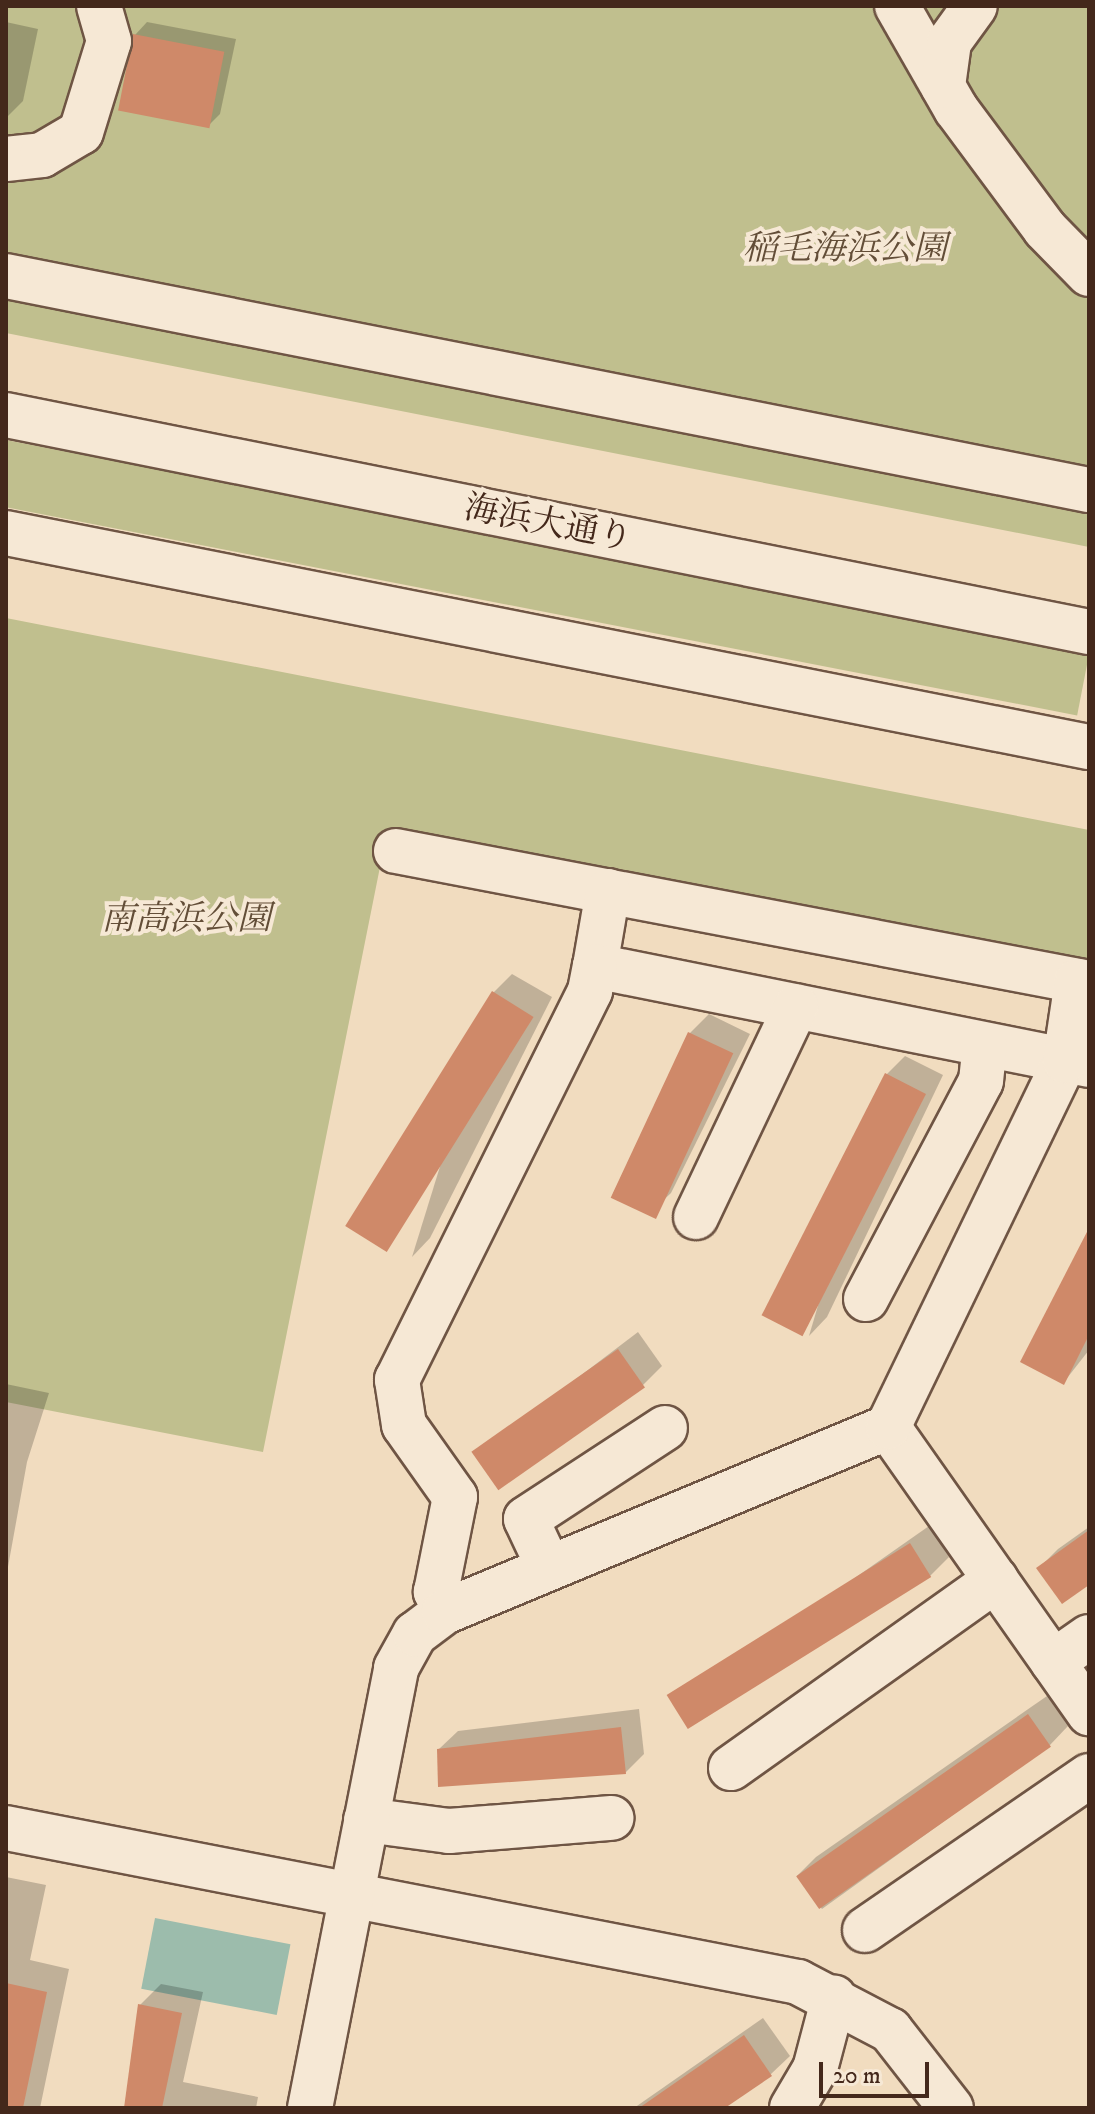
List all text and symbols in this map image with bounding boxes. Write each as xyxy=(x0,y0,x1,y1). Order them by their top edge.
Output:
park label: 稲毛海浜公園 xyxy=(743,230,947,270)
street label: 海浜大通り xyxy=(461,488,635,560)
park label: 南高浜公園 xyxy=(101,900,271,940)
scale bar xyxy=(823,2046,933,2096)
text: 20 m xyxy=(833,2061,881,2091)

